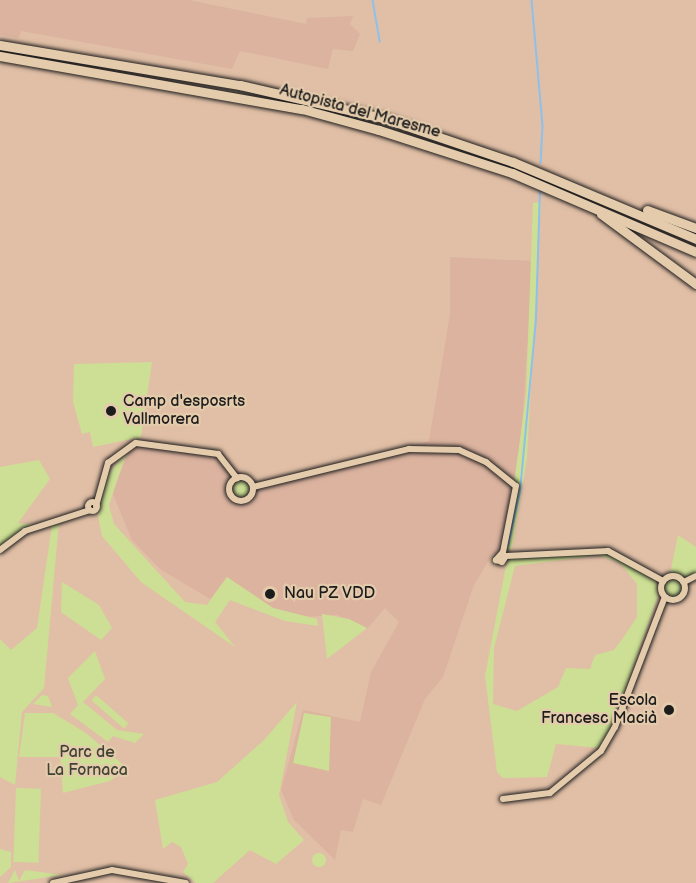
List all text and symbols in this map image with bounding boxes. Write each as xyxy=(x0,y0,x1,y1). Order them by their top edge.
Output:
street label: Autopista del Maresme xyxy=(277,81,443,143)
place label: Camp d'esposrts Vallmorera xyxy=(123,392,245,430)
marker: Camp d'esposrts Vallmorera xyxy=(104,404,118,418)
place label: Nau PZ VDD xyxy=(284,584,376,604)
marker: Nau PZ VDD xyxy=(261,585,279,603)
place label: Escola Francesc Macià xyxy=(541,691,657,729)
marker: Escola Francesc Macià xyxy=(662,703,676,717)
park label: Parc de La Fornaca xyxy=(46,743,128,781)

